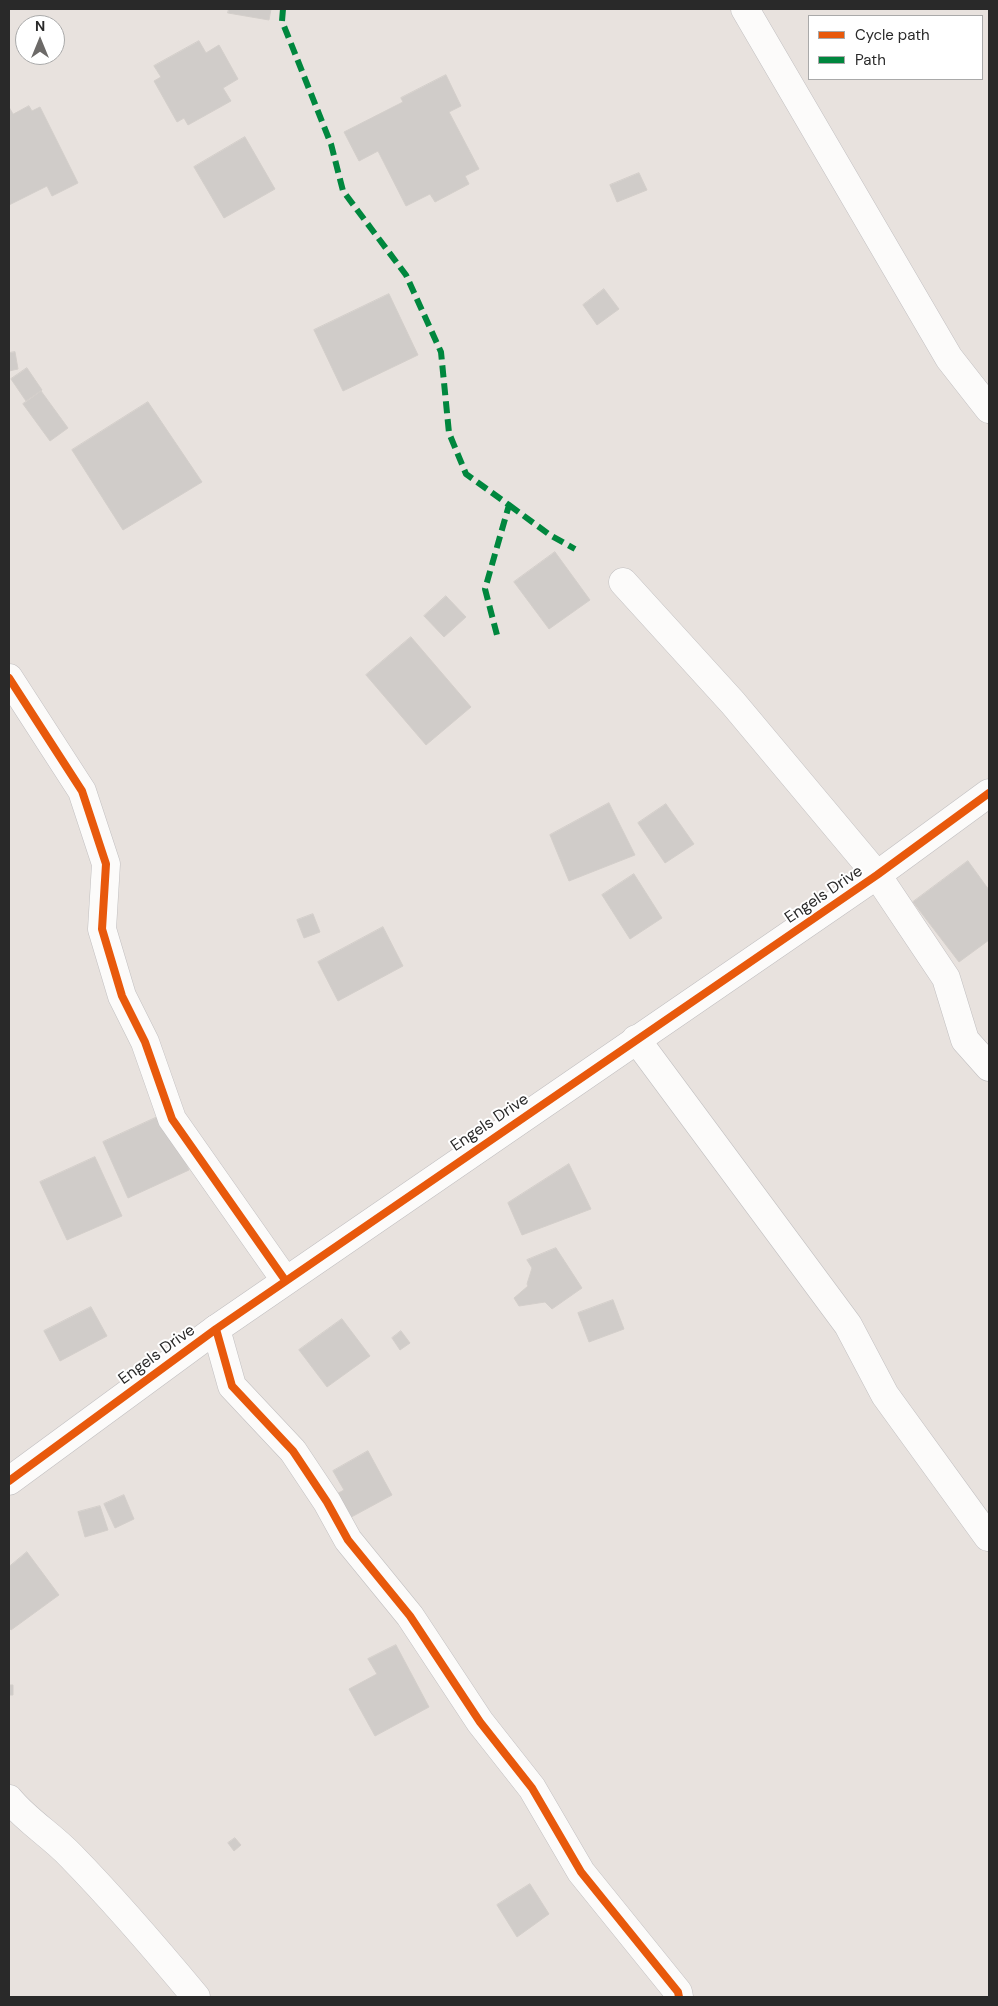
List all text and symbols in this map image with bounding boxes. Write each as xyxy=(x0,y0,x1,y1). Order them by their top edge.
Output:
north arrow xyxy=(15,15,65,65)
legend xyxy=(808,15,983,80)
text: N xyxy=(35,17,45,35)
text: Cycle path xyxy=(855,25,930,45)
text: Path xyxy=(855,50,886,70)
street label: Engels Drive xyxy=(781,862,867,928)
street label: Engels Drive xyxy=(447,1090,533,1156)
street label: Engels Drive xyxy=(115,1321,199,1389)

